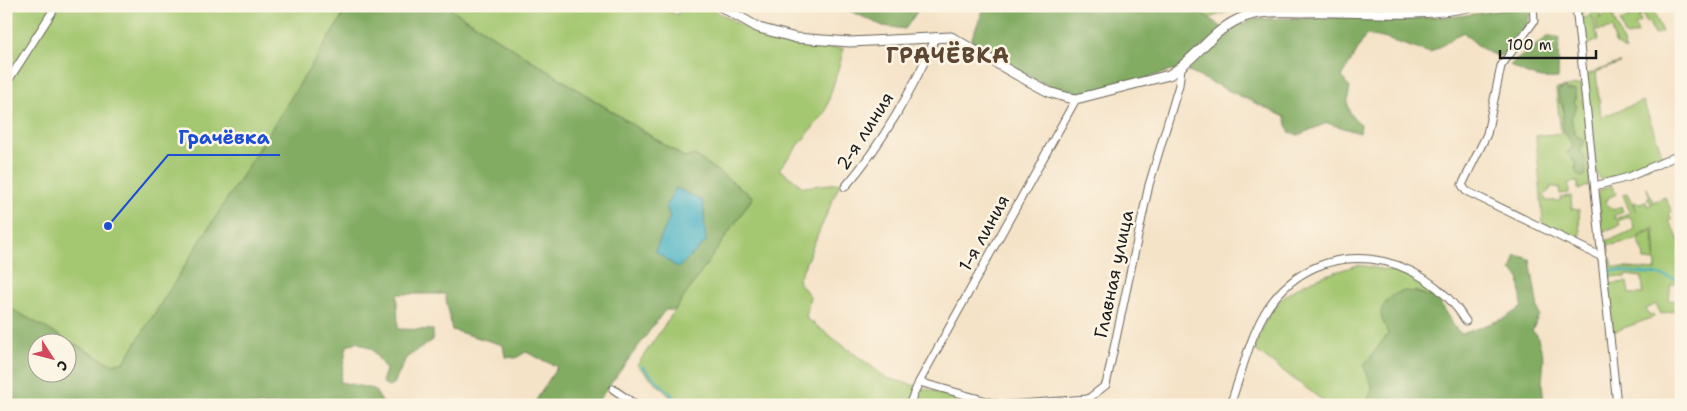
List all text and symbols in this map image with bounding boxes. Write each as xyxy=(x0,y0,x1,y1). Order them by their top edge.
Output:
scale bar xyxy=(1500,28,1596,60)
text: 100 m xyxy=(1507,35,1552,55)
district label: ГРАЧЁВКА xyxy=(886,41,1010,70)
street label: 2-я линия xyxy=(831,87,899,175)
callout: Грачёвка xyxy=(168,121,280,155)
text: Грачёвка xyxy=(178,125,270,150)
street label: 1-я линия xyxy=(953,190,1015,276)
street label: Главная улица xyxy=(1089,208,1139,340)
north arrow xyxy=(28,334,78,384)
text: С xyxy=(53,357,72,374)

